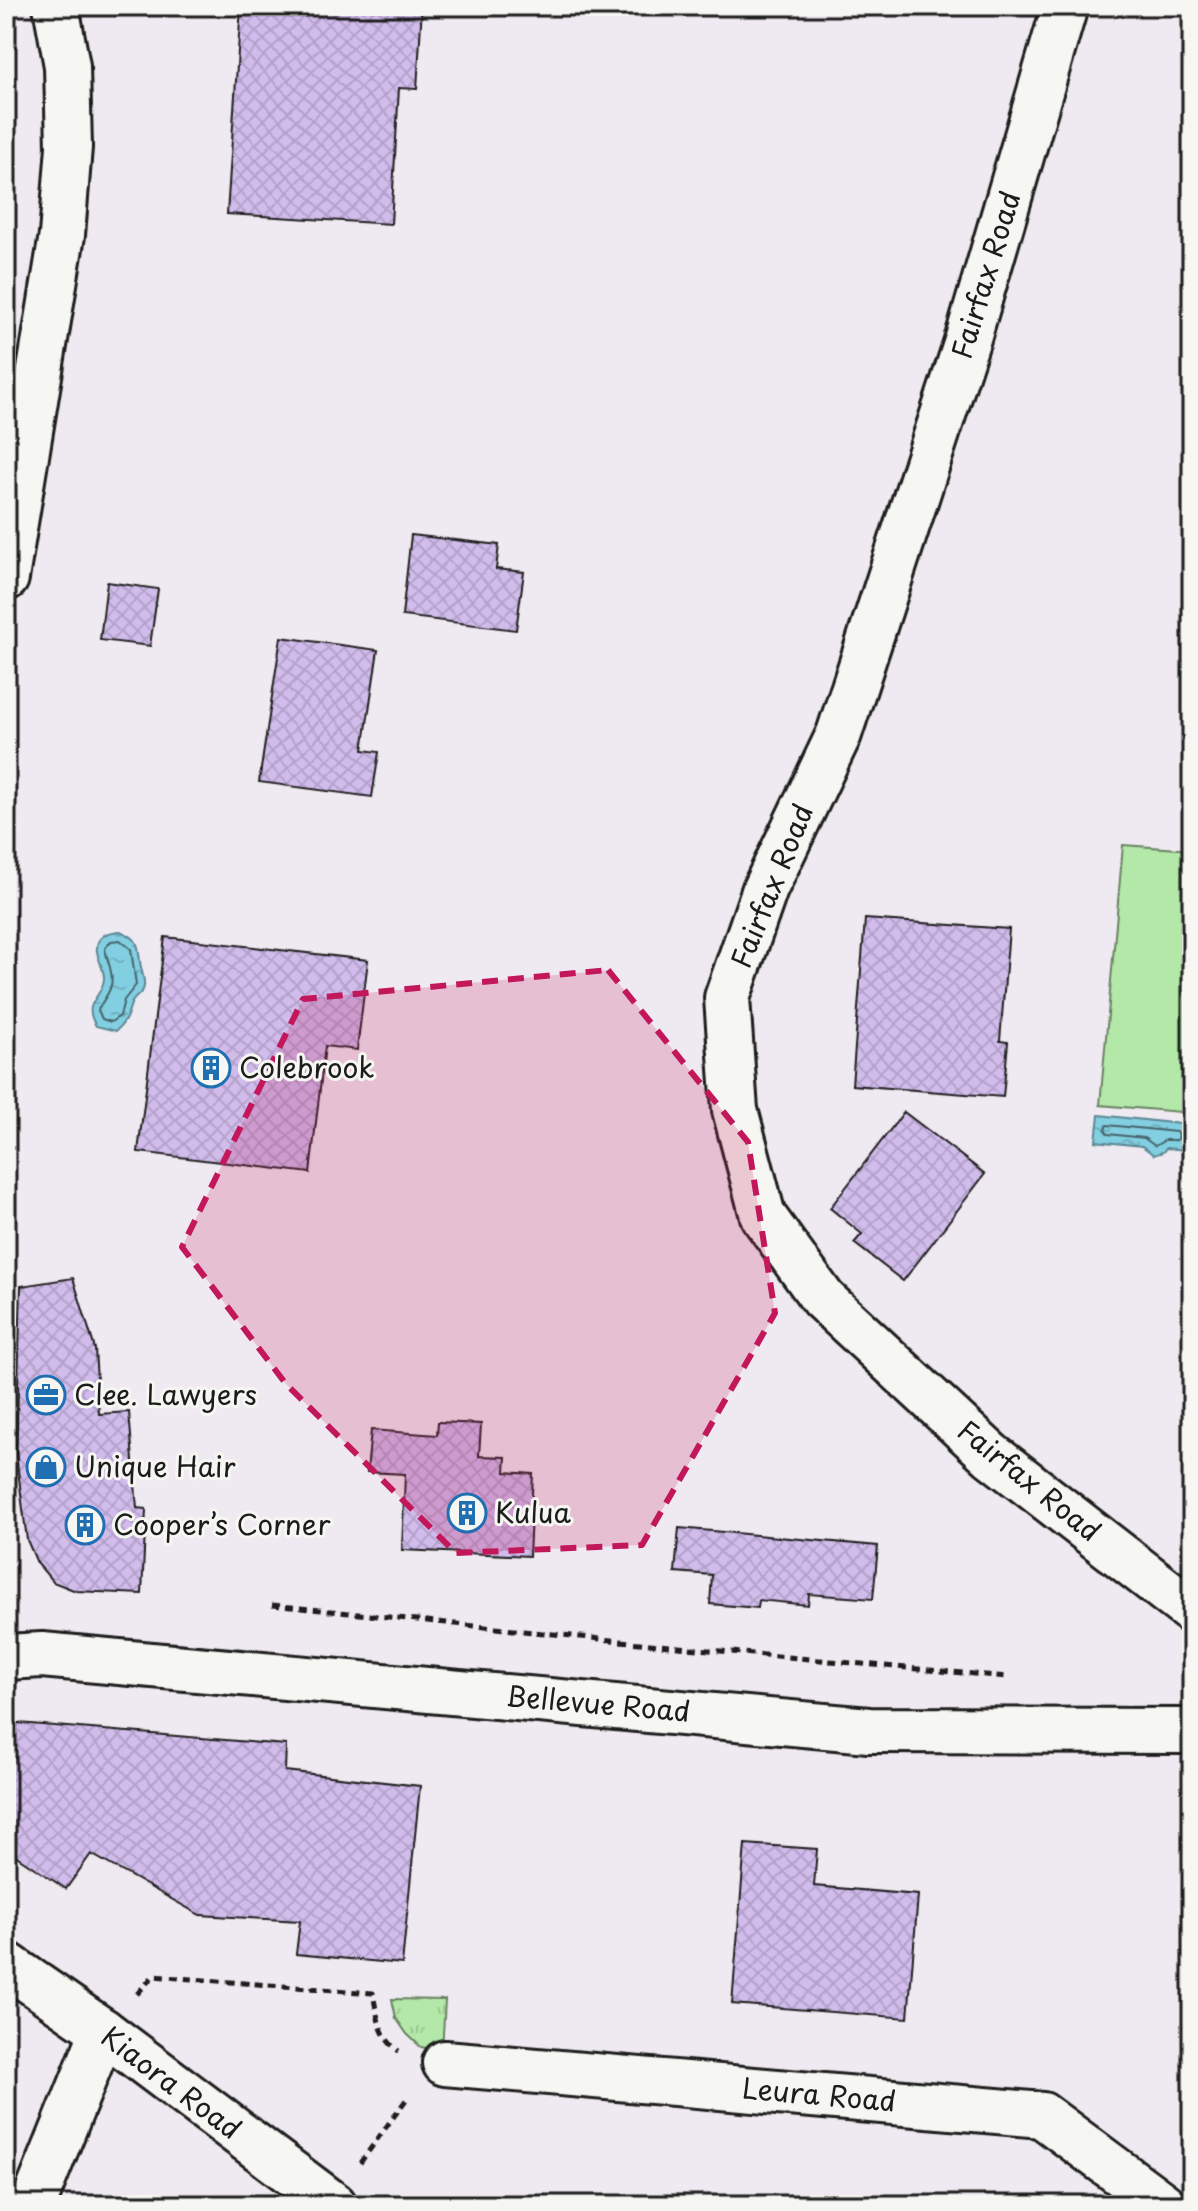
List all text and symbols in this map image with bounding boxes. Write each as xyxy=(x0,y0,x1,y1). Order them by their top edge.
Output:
street label: Fairfax Road xyxy=(939,185,1030,364)
street label: Fairfax Road xyxy=(718,797,823,974)
place label: Colebrook xyxy=(239,1045,374,1088)
building icon: Colebrook xyxy=(190,1047,232,1089)
place label: Clee. Lawyers xyxy=(74,1372,257,1415)
office icon: Clee. Lawyers xyxy=(25,1374,67,1416)
street label: Fairfax Road xyxy=(949,1409,1111,1551)
place label: Unique Hair xyxy=(74,1444,236,1487)
shop icon: Unique Hair xyxy=(25,1446,67,1488)
place label: Kulua xyxy=(495,1490,572,1533)
building icon: Kulua xyxy=(446,1492,488,1534)
place label: Cooper’s Corner xyxy=(113,1502,330,1545)
building icon: Cooper’s Corner xyxy=(64,1504,106,1546)
street label: Bellevue Road xyxy=(504,1673,692,1732)
street label: Kiaora Road xyxy=(93,2015,251,2149)
street label: Leura Road xyxy=(740,2065,898,2122)

